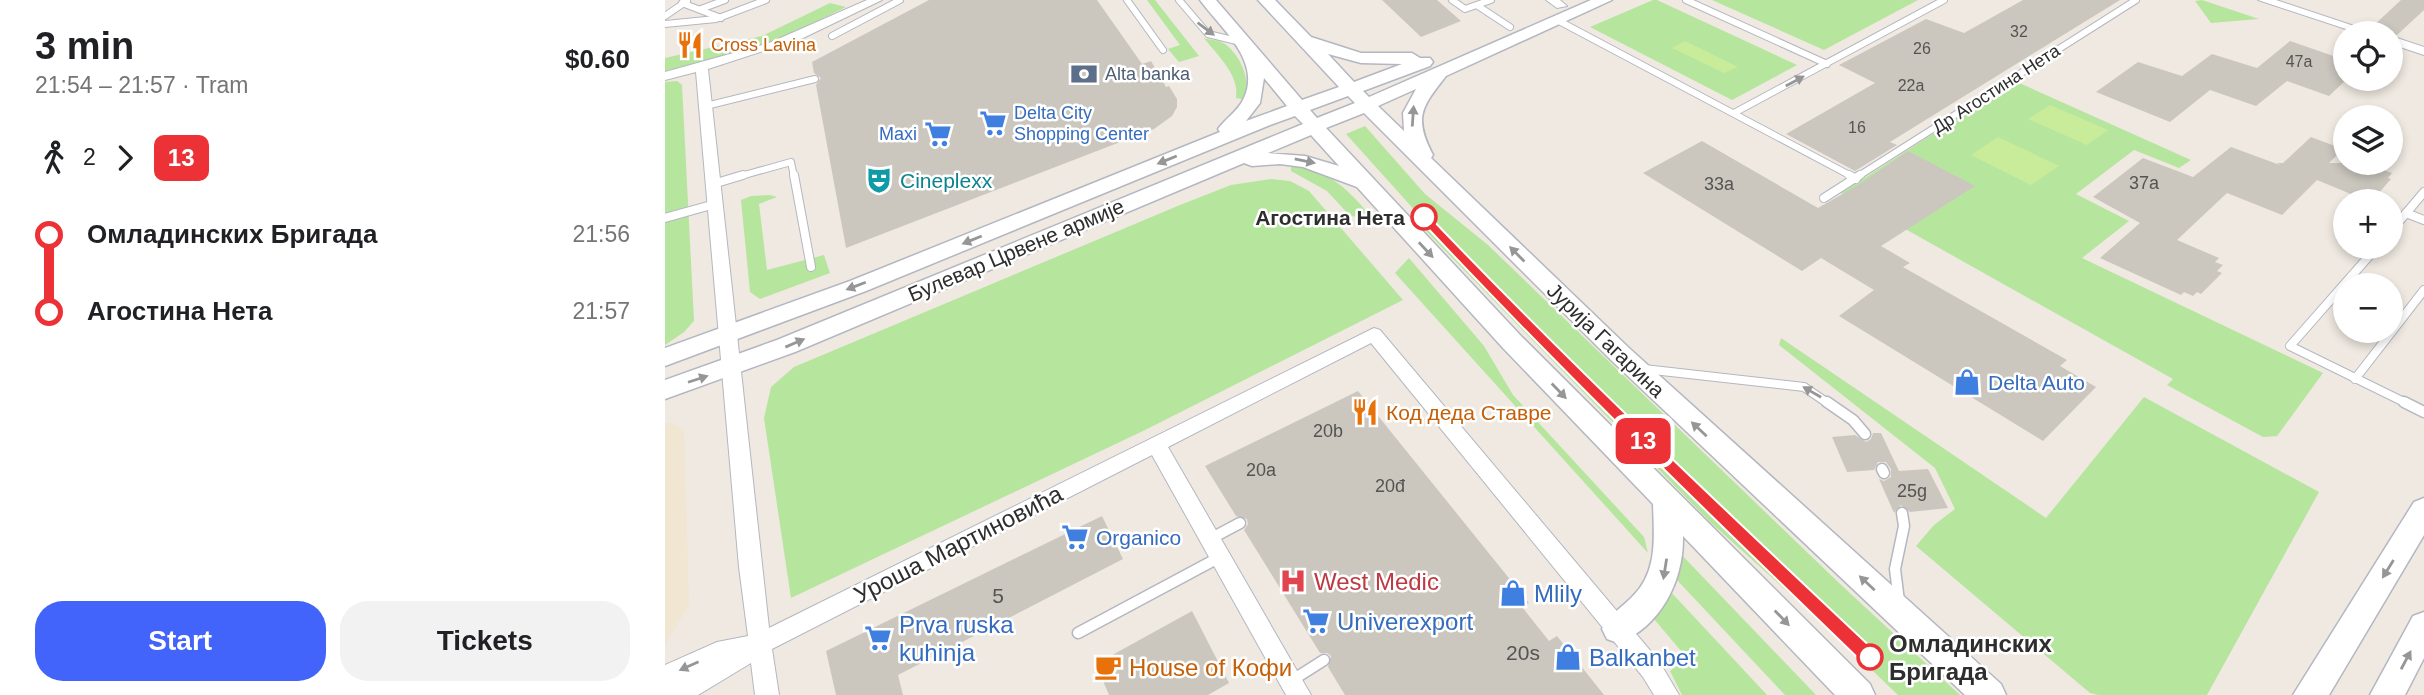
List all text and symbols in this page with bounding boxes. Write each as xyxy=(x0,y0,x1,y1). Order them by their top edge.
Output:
map controls xyxy=(2333,21,2403,343)
button: locate xyxy=(2333,21,2403,91)
one-way arrow xyxy=(1197,22,1216,36)
house number: 32 xyxy=(2010,23,2028,40)
text: 3 min xyxy=(35,25,134,67)
restaurant icon: Cross Lavina xyxy=(675,30,705,60)
place label: Cross Lavina xyxy=(711,35,817,55)
house number: 26 xyxy=(1913,40,1931,57)
street label: Др Агостина Нета xyxy=(1928,40,2064,138)
text: $0.60 xyxy=(565,44,630,74)
house number: 47a xyxy=(2286,53,2312,70)
bank icon: Alta banka xyxy=(1069,59,1099,89)
place label: Alta banka xyxy=(1105,64,1191,84)
text: 21:54 – 21:57 · Tram xyxy=(35,72,249,98)
one-way arrow xyxy=(1785,76,1805,88)
house number: 22a xyxy=(1898,77,1924,94)
place label: Delta City Shopping Center xyxy=(1014,103,1149,144)
one-way arrow xyxy=(1408,105,1419,127)
button: layers xyxy=(2333,105,2403,175)
supermarket icon: Delta City Shopping Center xyxy=(978,108,1008,138)
supermarket icon: Maxi xyxy=(923,119,953,149)
house number: 16 xyxy=(1848,119,1866,136)
place label: Maxi xyxy=(879,124,917,144)
icon: walk xyxy=(35,139,73,177)
icon: forward xyxy=(106,139,144,177)
text: 2 xyxy=(83,144,96,170)
text: 13 xyxy=(168,144,195,171)
one-way arrow xyxy=(1156,154,1177,165)
one-way arrow xyxy=(1294,155,1316,166)
theatre icon: Cineplexx xyxy=(864,165,894,195)
place label: Cineplexx xyxy=(900,169,993,192)
house number: 37a xyxy=(2129,173,2160,193)
house number: 33a xyxy=(1704,174,1735,194)
button: + xyxy=(2333,189,2403,259)
street label: Булевар Црвене армије xyxy=(905,194,1127,306)
marker: Агостина Нета xyxy=(1411,204,1437,230)
place label: Агостина Нета xyxy=(1255,206,1405,229)
text: Омладинских Бригада xyxy=(87,219,378,249)
text: 21:56 xyxy=(572,221,630,247)
one-way arrow xyxy=(961,234,982,245)
one-way arrow xyxy=(1418,241,1434,258)
one-way arrow xyxy=(1509,246,1526,263)
button: − xyxy=(2333,273,2403,343)
street label: Јурија Гагарина xyxy=(1543,278,1670,402)
one-way arrow xyxy=(845,281,866,292)
text: Агостина Нета xyxy=(87,296,272,326)
text: 21:57 xyxy=(572,298,630,324)
one-way arrow xyxy=(784,337,805,348)
shop icon: Delta Auto xyxy=(1952,367,1982,397)
place label: Delta Auto xyxy=(1988,371,2085,394)
one-way arrow xyxy=(688,373,709,383)
one-way arrow xyxy=(1551,382,1567,399)
one-way arrow xyxy=(1803,386,1822,398)
restaurant icon: Код деда Ставре xyxy=(1350,397,1380,427)
place label: Код деда Ставре xyxy=(1386,401,1552,424)
line badge: 13 xyxy=(1611,418,1675,464)
house number: 20b xyxy=(1313,421,1343,441)
one-way arrow xyxy=(1691,421,1708,437)
text: 13 xyxy=(1630,427,1656,454)
house number: 20a xyxy=(1246,460,1277,480)
house number: 20đ xyxy=(1375,476,1405,496)
street label: Уроша Мартиновића xyxy=(849,479,1067,608)
house number: 25g xyxy=(1897,481,1927,501)
supermarket icon: Organico xyxy=(1060,522,1090,552)
place label: Organico xyxy=(1096,526,1181,549)
one-way arrow xyxy=(1659,558,1670,580)
one-way arrow xyxy=(2382,559,2395,578)
hospital icon: West Medic xyxy=(1278,566,1308,596)
place label: West Medic xyxy=(1314,568,1439,595)
one-way arrow xyxy=(1858,575,1876,591)
shop icon: Mlily xyxy=(1498,578,1528,608)
place label: Mlily xyxy=(1534,580,1582,607)
house number: 5 xyxy=(992,584,1004,607)
button: Start xyxy=(35,601,326,681)
button: Tickets xyxy=(340,601,630,681)
supermarket icon: Univerexport xyxy=(1301,606,1331,636)
place label: Univerexport xyxy=(1337,608,1473,635)
one-way arrow xyxy=(1773,609,1790,626)
place label: Prva ruska kuhinja xyxy=(899,611,1014,666)
supermarket icon: Prva ruska kuhinja xyxy=(863,623,893,653)
place label: Омладинских Бригада xyxy=(1889,630,2053,685)
house number: 20s xyxy=(1506,641,1540,664)
shop icon: Balkanbet xyxy=(1553,642,1583,672)
place label: Balkanbet xyxy=(1589,644,1696,671)
marker: Омладинских Бригада xyxy=(1857,644,1883,670)
one-way arrow xyxy=(2399,650,2411,670)
cafe icon: House of Кофи xyxy=(1093,652,1123,682)
place label: House of Кофи xyxy=(1129,654,1292,681)
one-way arrow xyxy=(678,661,699,672)

